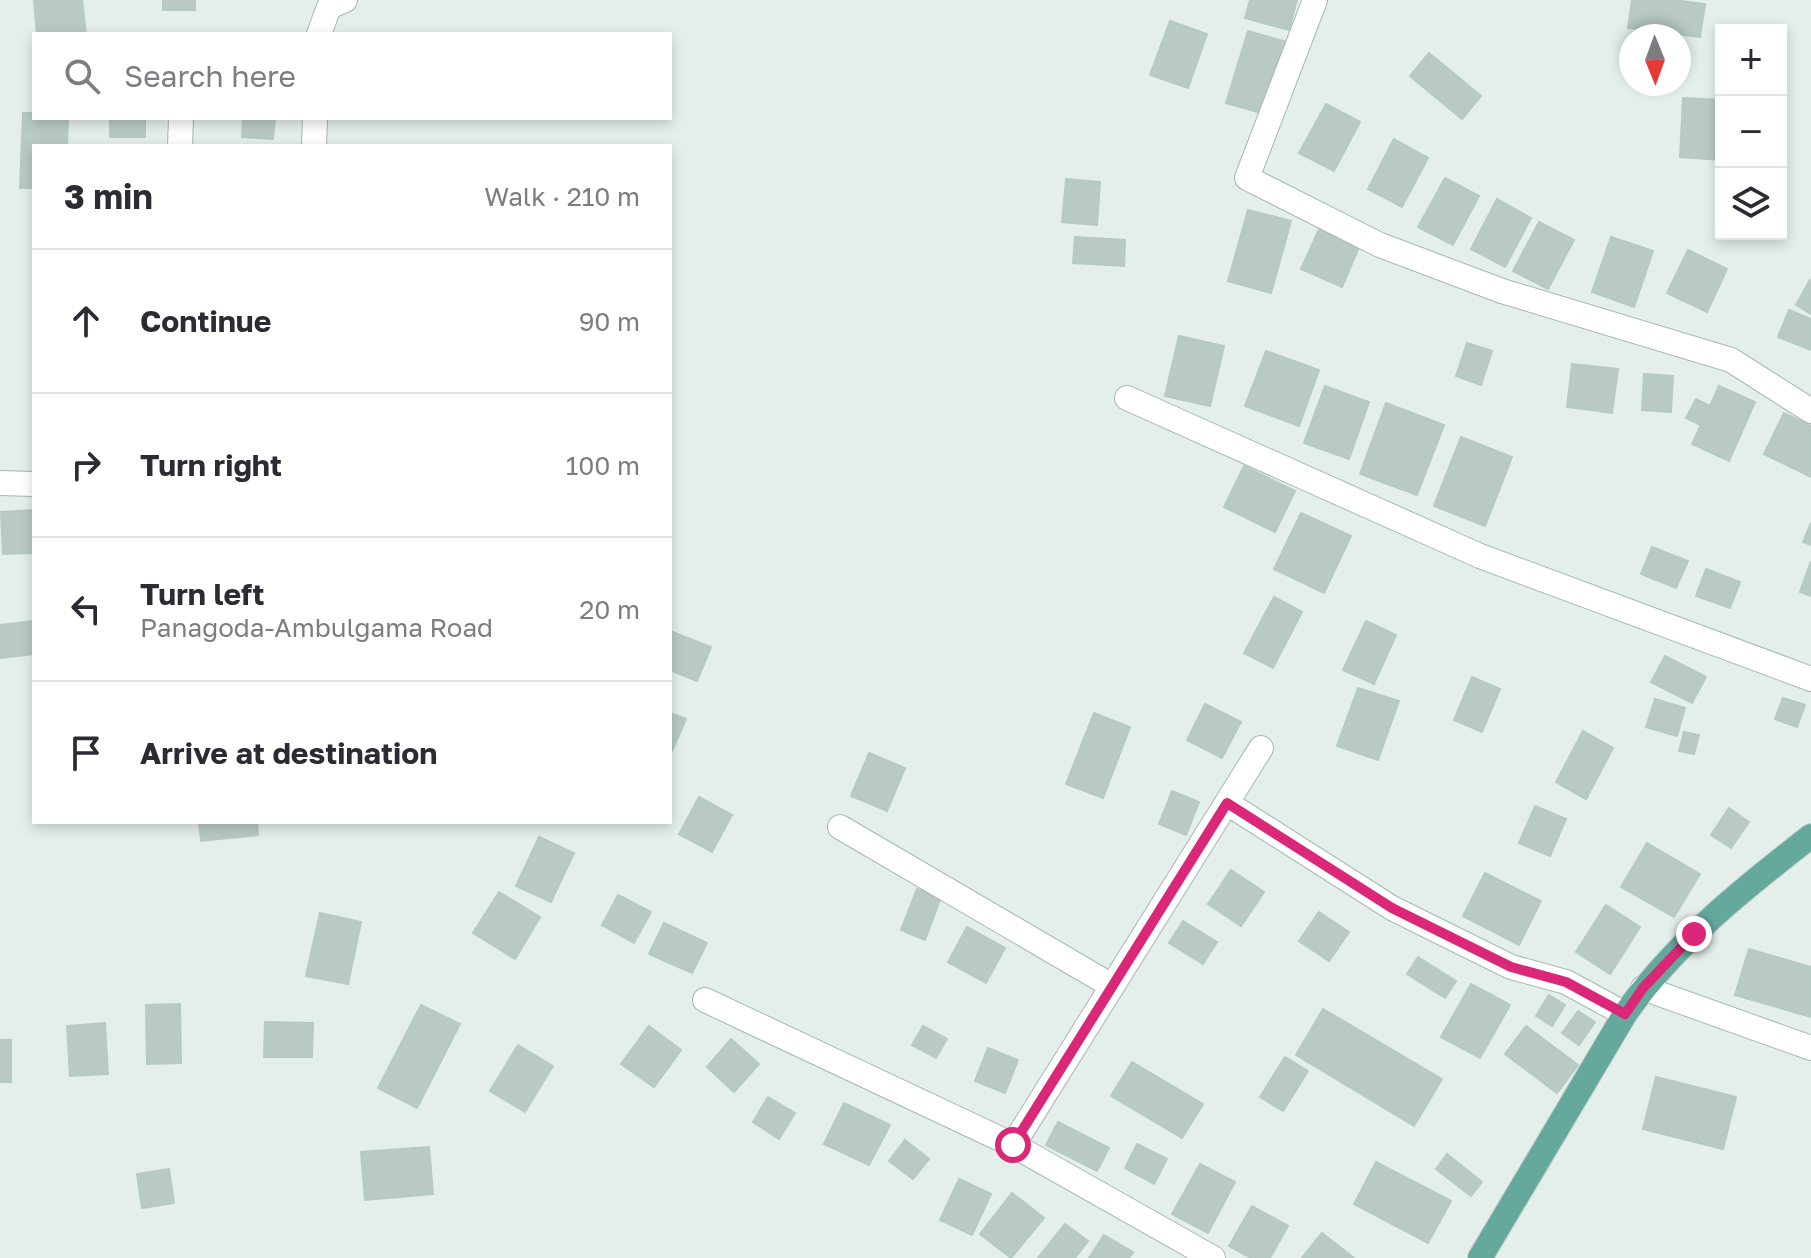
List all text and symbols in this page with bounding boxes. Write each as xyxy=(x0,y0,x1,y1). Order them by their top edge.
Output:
north arrow xyxy=(1619,24,1691,96)
map controls xyxy=(1715,24,1787,240)
button: + xyxy=(1715,24,1787,96)
search box xyxy=(32,32,672,120)
icon: search xyxy=(60,54,104,98)
text: Search here xyxy=(124,58,296,94)
button: − xyxy=(1715,96,1787,168)
button: layers xyxy=(1715,168,1787,240)
text: 3 min xyxy=(64,176,153,216)
text: Walk · 210 m xyxy=(484,181,640,212)
icon: ahead xyxy=(64,299,108,343)
text: Continue xyxy=(140,303,271,339)
text: 90 m xyxy=(579,306,640,337)
icon: right xyxy=(64,443,108,487)
text: Turn right xyxy=(140,447,282,483)
text: 100 m xyxy=(566,450,640,481)
text: Turn left xyxy=(140,576,265,612)
icon: left xyxy=(64,587,108,631)
text: 20 m xyxy=(579,594,640,625)
text: Panagoda-Ambulgama Road xyxy=(140,612,493,643)
icon: arrive xyxy=(64,731,108,775)
text: Arrive at destination xyxy=(140,735,437,771)
route end xyxy=(1676,916,1712,952)
route start xyxy=(995,1127,1031,1163)

